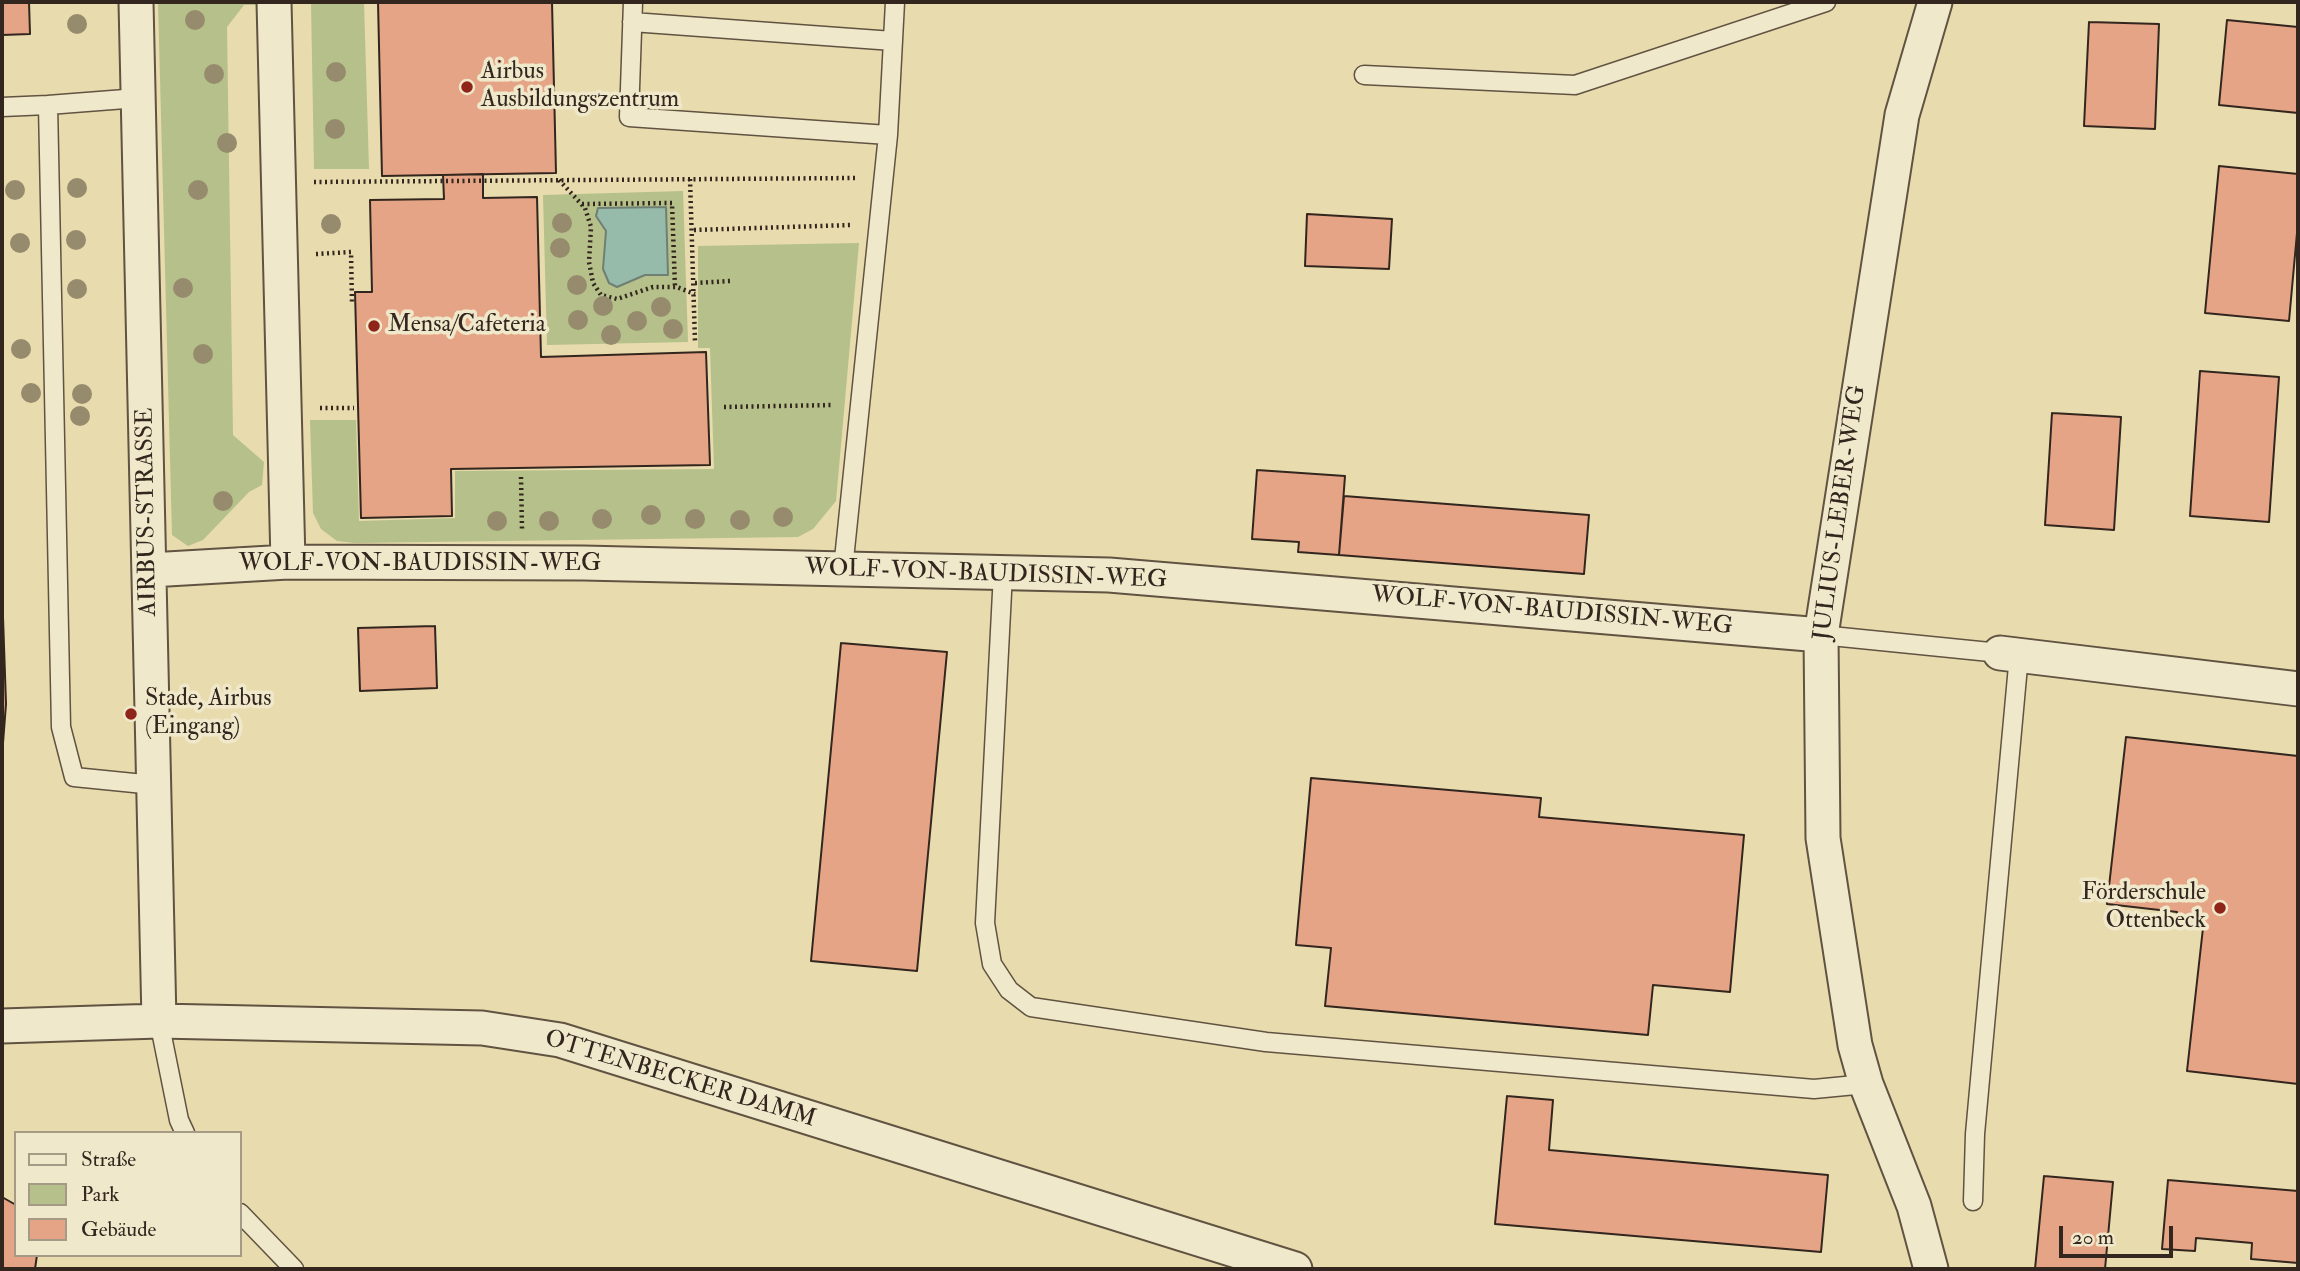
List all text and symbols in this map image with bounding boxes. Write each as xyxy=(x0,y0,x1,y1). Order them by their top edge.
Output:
place label: Airbus Ausbildungszentrum xyxy=(481,59,679,115)
marker: Airbus Ausbildungszentrum xyxy=(459,79,475,95)
place label: Mensa/Cafeteria xyxy=(388,312,546,340)
marker: Mensa/Cafeteria xyxy=(366,318,382,334)
street label: JULIUS-LEBER-WEG xyxy=(1809,384,1873,642)
street label: AIRBUS-STRASSE xyxy=(132,407,164,617)
street label: WOLF-VON-BAUDISSIN-WEG xyxy=(239,551,601,579)
street label: WOLF-VON-BAUDISSIN-WEG xyxy=(804,554,1168,596)
street label: WOLF-VON-BAUDISSIN-WEG xyxy=(1370,582,1734,642)
place label: Stade, Airbus (Eingang) xyxy=(145,686,272,742)
marker: Stade, Airbus (Eingang) xyxy=(123,706,139,722)
place label: Förderschule Ottenbeck xyxy=(2082,880,2206,936)
marker: Förderschule Ottenbeck xyxy=(2212,900,2228,916)
street label: OTTENBECKER DAMM xyxy=(541,1025,819,1135)
legend xyxy=(14,1131,242,1257)
text: Straße xyxy=(81,1146,136,1173)
text: Park xyxy=(81,1181,119,1208)
scale bar xyxy=(2062,1212,2176,1256)
text: Gebäude xyxy=(81,1216,156,1243)
text: 20 m xyxy=(2072,1224,2114,1251)

